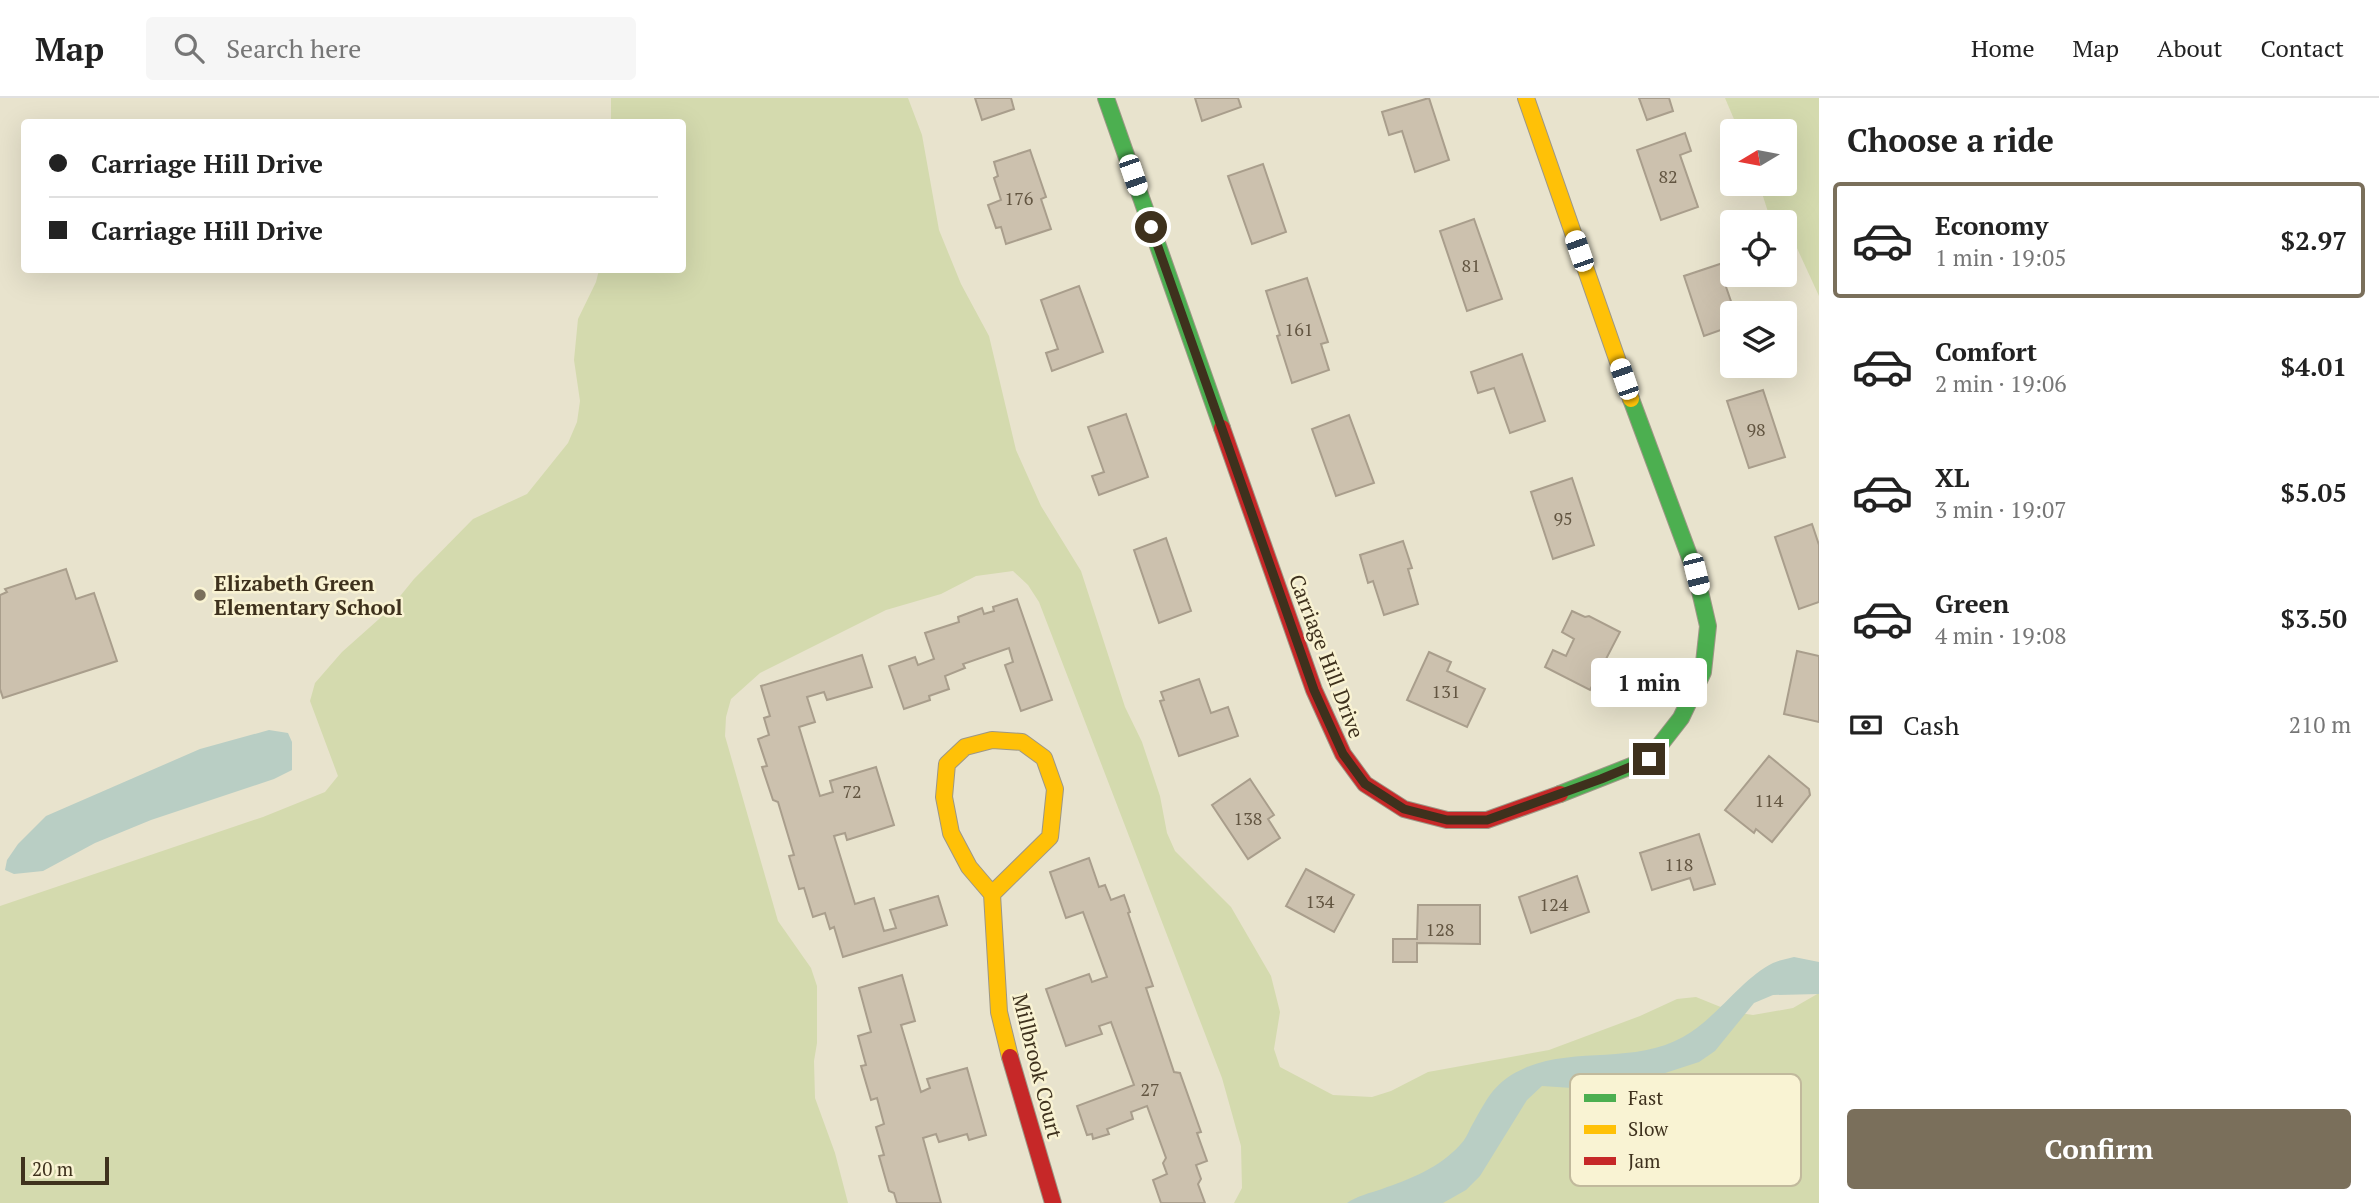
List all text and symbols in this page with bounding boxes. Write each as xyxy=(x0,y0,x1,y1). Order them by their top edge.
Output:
search box xyxy=(146,17,636,80)
text: Map xyxy=(35,27,104,70)
icon: search xyxy=(170,29,208,67)
text: Search here xyxy=(226,31,361,65)
text: Home xyxy=(1971,32,2035,64)
text: Map xyxy=(2073,32,2119,64)
text: About xyxy=(2157,32,2223,64)
text: Contact xyxy=(2261,32,2344,64)
north arrow xyxy=(1720,119,1797,196)
map controls xyxy=(1720,119,1797,378)
text: Choose a ride xyxy=(1847,119,2054,161)
text: Carriage Hill Drive xyxy=(91,146,323,180)
car xyxy=(1117,152,1150,198)
house number: 82 xyxy=(1658,164,1678,188)
house number: 176 xyxy=(1005,186,1034,210)
text: Economy xyxy=(1935,208,2048,242)
icon: car xyxy=(1851,209,1914,272)
button: locate xyxy=(1720,210,1797,287)
route start xyxy=(1135,211,1167,243)
text: Carriage Hill Drive xyxy=(91,213,323,247)
text: $2.97 xyxy=(2281,223,2347,257)
car xyxy=(1563,228,1596,274)
text: 1 min · 19:05 xyxy=(1935,242,2067,273)
house number: 81 xyxy=(1461,253,1481,277)
button: layers xyxy=(1720,301,1797,378)
house number: 161 xyxy=(1285,317,1313,341)
text: Comfort xyxy=(1935,334,2037,368)
icon: car xyxy=(1851,335,1914,398)
text: $4.01 xyxy=(2281,349,2347,383)
car xyxy=(1608,356,1641,402)
text: 2 min · 19:06 xyxy=(1935,368,2067,399)
house number: 98 xyxy=(1746,417,1766,441)
text: XL xyxy=(1935,460,1969,494)
icon: car xyxy=(1851,461,1914,524)
text: $5.05 xyxy=(2281,475,2347,509)
text: 3 min · 19:07 xyxy=(1935,494,2067,525)
house number: 95 xyxy=(1553,506,1573,530)
car xyxy=(1681,551,1712,597)
place label: Elizabeth Green Elementary School xyxy=(214,569,402,621)
street label: Carriage Hill Drive xyxy=(1283,570,1371,742)
text: Green xyxy=(1935,586,2009,620)
marker: Elizabeth Green Elementary School xyxy=(192,587,208,603)
icon: car xyxy=(1851,587,1914,650)
text: $3.50 xyxy=(2281,601,2347,635)
text: 4 min · 19:08 xyxy=(1935,620,2067,651)
callout: 1 min xyxy=(1591,658,1707,706)
text: 1 min xyxy=(1618,667,1680,698)
house number: 131 xyxy=(1432,679,1460,703)
icon: cash xyxy=(1847,706,1885,744)
text: Cash xyxy=(1903,708,1959,742)
text: 210 m xyxy=(2289,709,2351,740)
route end xyxy=(1633,743,1665,775)
house number: 72 xyxy=(842,779,862,803)
house number: 114 xyxy=(1755,788,1784,812)
house number: 138 xyxy=(1234,806,1262,830)
house number: 118 xyxy=(1665,852,1693,876)
house number: 134 xyxy=(1306,889,1335,913)
house number: 124 xyxy=(1540,892,1569,916)
house number: 128 xyxy=(1426,917,1454,941)
street label: Millbrook Court xyxy=(1006,991,1070,1142)
legend xyxy=(1570,1074,1801,1186)
house number: 27 xyxy=(1140,1077,1160,1101)
text: Fast xyxy=(1628,1085,1663,1110)
button: Confirm xyxy=(1847,1109,2351,1189)
text: Slow xyxy=(1628,1116,1669,1141)
text: Jam xyxy=(1628,1148,1661,1173)
scale bar xyxy=(21,1154,108,1186)
text: 20 m xyxy=(32,1156,73,1181)

